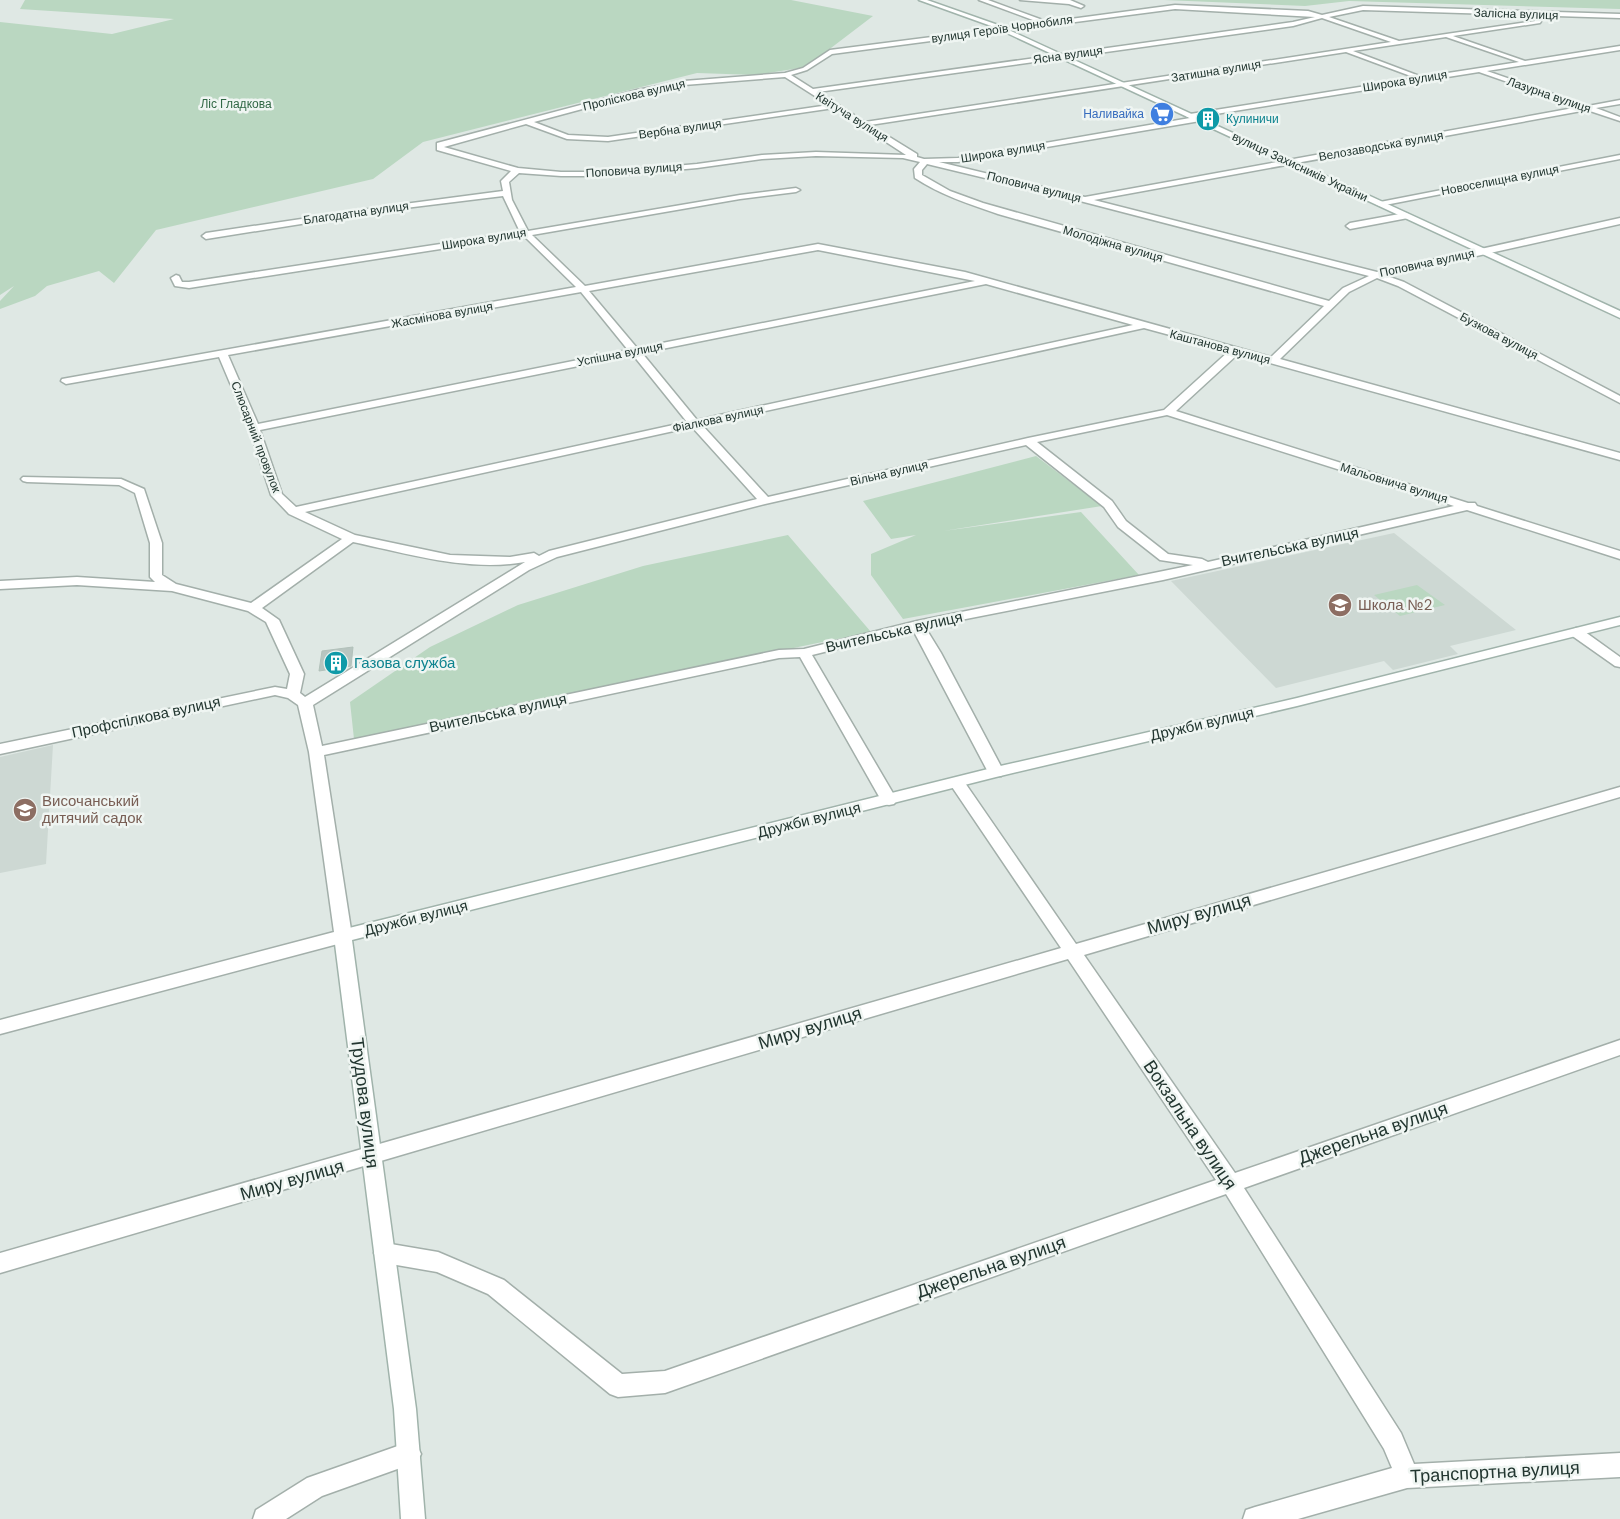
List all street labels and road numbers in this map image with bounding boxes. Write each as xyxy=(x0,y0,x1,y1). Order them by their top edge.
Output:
street label: Залісна вулиця xyxy=(1473,5,1559,23)
street label: вулиця Героїв Чорнобиля xyxy=(930,11,1074,47)
street label: Ясна вулиця xyxy=(1032,42,1104,68)
street label: Затишна вулиця xyxy=(1170,56,1262,86)
street label: Широка вулиця xyxy=(1362,66,1448,96)
street label: Лазурна вулиця xyxy=(1505,73,1593,117)
street label: Проліскова вулиця xyxy=(581,75,687,115)
street label: Квітуча вулиця xyxy=(813,88,891,146)
street label: Вербна вулиця xyxy=(637,115,723,143)
street label: Велозаводська вулиця xyxy=(1317,127,1445,165)
street label: вулиця Захисників України xyxy=(1230,128,1370,206)
street label: Широка вулиця xyxy=(960,137,1046,167)
street label: Поповича вулиця xyxy=(585,159,683,181)
street label: Новоселищна вулиця xyxy=(1440,161,1560,199)
street label: Поповича вулиця xyxy=(985,168,1083,206)
street label: Благодатна вулиця xyxy=(302,198,410,228)
street label: Молодіжна вулиця xyxy=(1061,222,1165,266)
street label: Широка вулиця xyxy=(441,224,527,254)
street label: Поповича вулиця xyxy=(1378,245,1476,281)
street label: Жасмінова вулиця xyxy=(390,298,494,332)
street label: Бузкова вулиця xyxy=(1457,309,1541,363)
street label: Каштанова вулиця xyxy=(1168,326,1272,368)
street label: Успішна вулиця xyxy=(576,338,664,370)
street label: Слюсарний провулок xyxy=(227,379,285,496)
street label: Фіалкова вулиця xyxy=(671,402,765,436)
street label: Вільна вулиця xyxy=(849,456,929,490)
street label: Мальовнича вулиця xyxy=(1338,459,1450,507)
street label: Вчительська вулиця xyxy=(1219,523,1361,571)
street label: Вчительська вулиця xyxy=(824,607,964,657)
street label: Вчительська вулиця xyxy=(427,689,569,737)
street label: Профспілкова вулиця xyxy=(70,691,222,743)
street label: Дружби вулиця xyxy=(1148,702,1256,746)
street label: Дружби вулиця xyxy=(755,797,863,843)
street label: Миру вулиця xyxy=(1144,888,1254,940)
street label: Дружби вулиця xyxy=(362,895,470,941)
street label: Миру вулиця xyxy=(755,1001,865,1055)
street label: Трудова вулиця xyxy=(345,1036,385,1170)
street label: Вокзальна вулиця xyxy=(1138,1056,1242,1194)
street label: Джерельна вулиця xyxy=(1295,1096,1451,1170)
street label: Миру вулиця xyxy=(237,1154,347,1206)
street label: Джерельна вулиця xyxy=(913,1230,1069,1304)
street label: Транспортна вулиця xyxy=(1410,1456,1580,1488)

